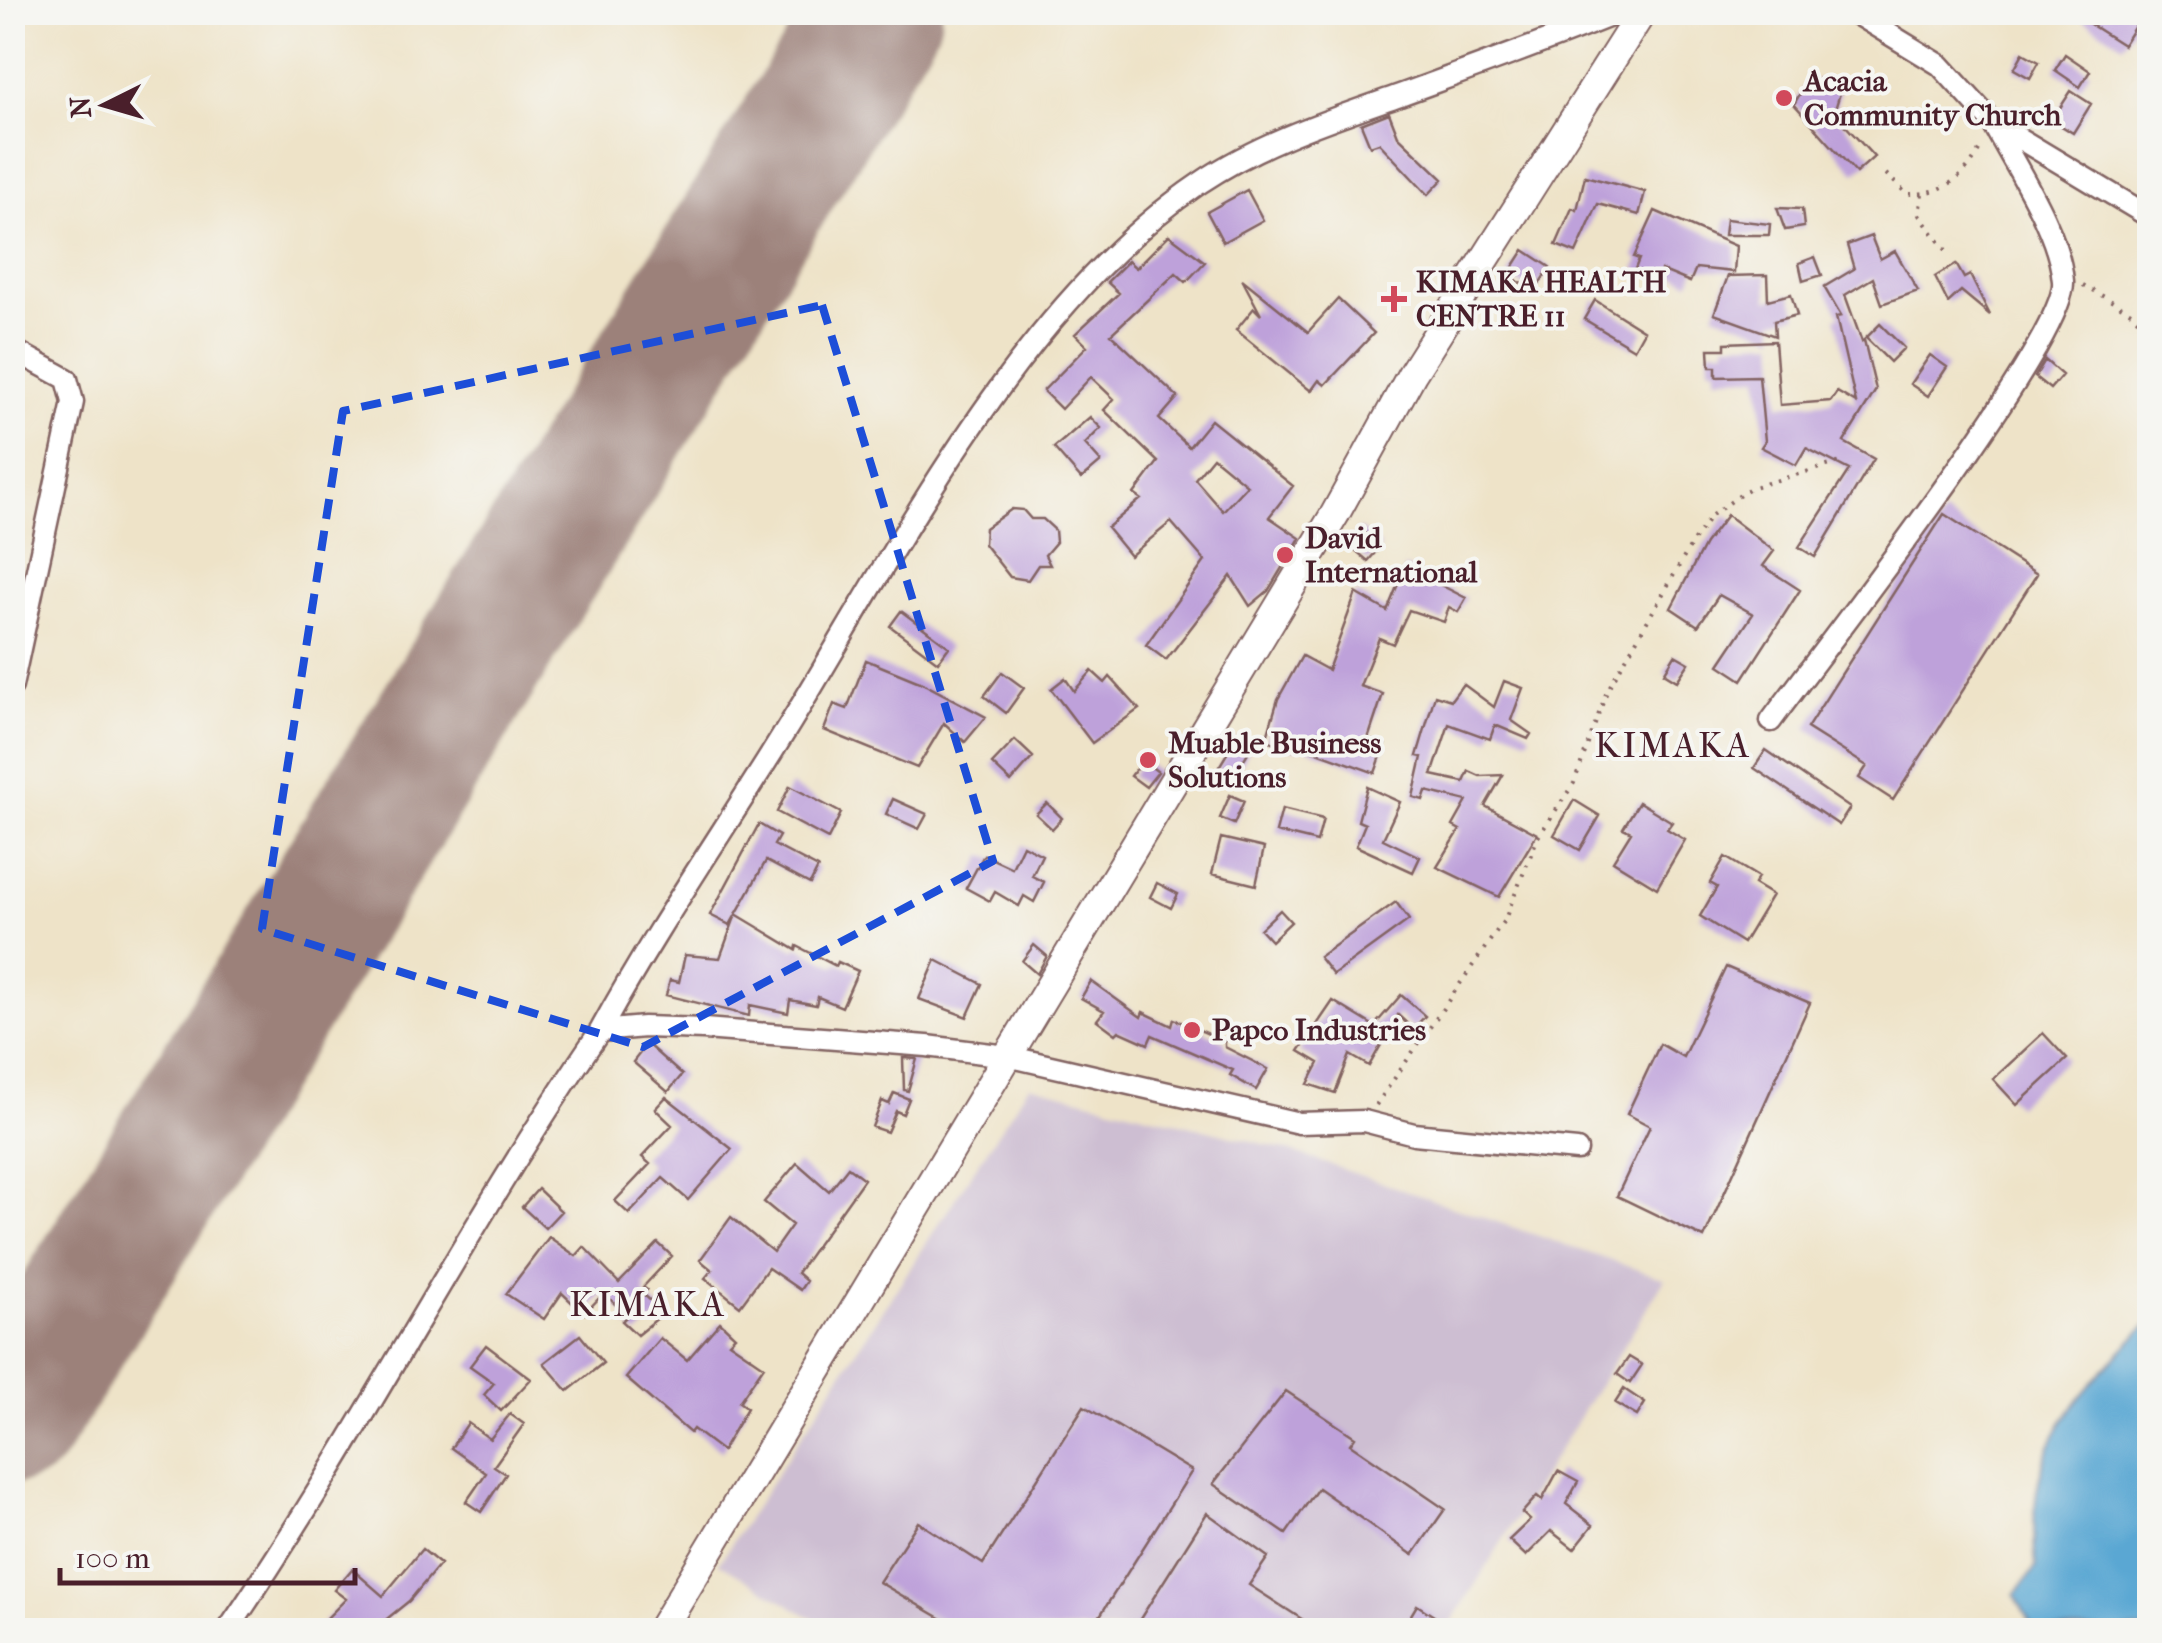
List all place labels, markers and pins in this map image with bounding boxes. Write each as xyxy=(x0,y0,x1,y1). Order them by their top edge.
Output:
place label: Acacia Community Church xyxy=(1802,64,2062,133)
marker: Acacia Community Church xyxy=(1773,87,1795,109)
place label: KIMAKA HEALTH CENTRE 11 xyxy=(1416,265,1667,334)
marker: KIMAKA HEALTH CENTRE 11 xyxy=(1381,286,1407,312)
place label: David International xyxy=(1305,521,1478,590)
marker: David International xyxy=(1274,544,1296,566)
place label: Muable Business Solutions xyxy=(1168,726,1381,795)
marker: Muable Business Solutions xyxy=(1137,749,1159,771)
place label: Papco Industries xyxy=(1212,1013,1426,1048)
marker: Papco Industries xyxy=(1181,1019,1203,1041)

